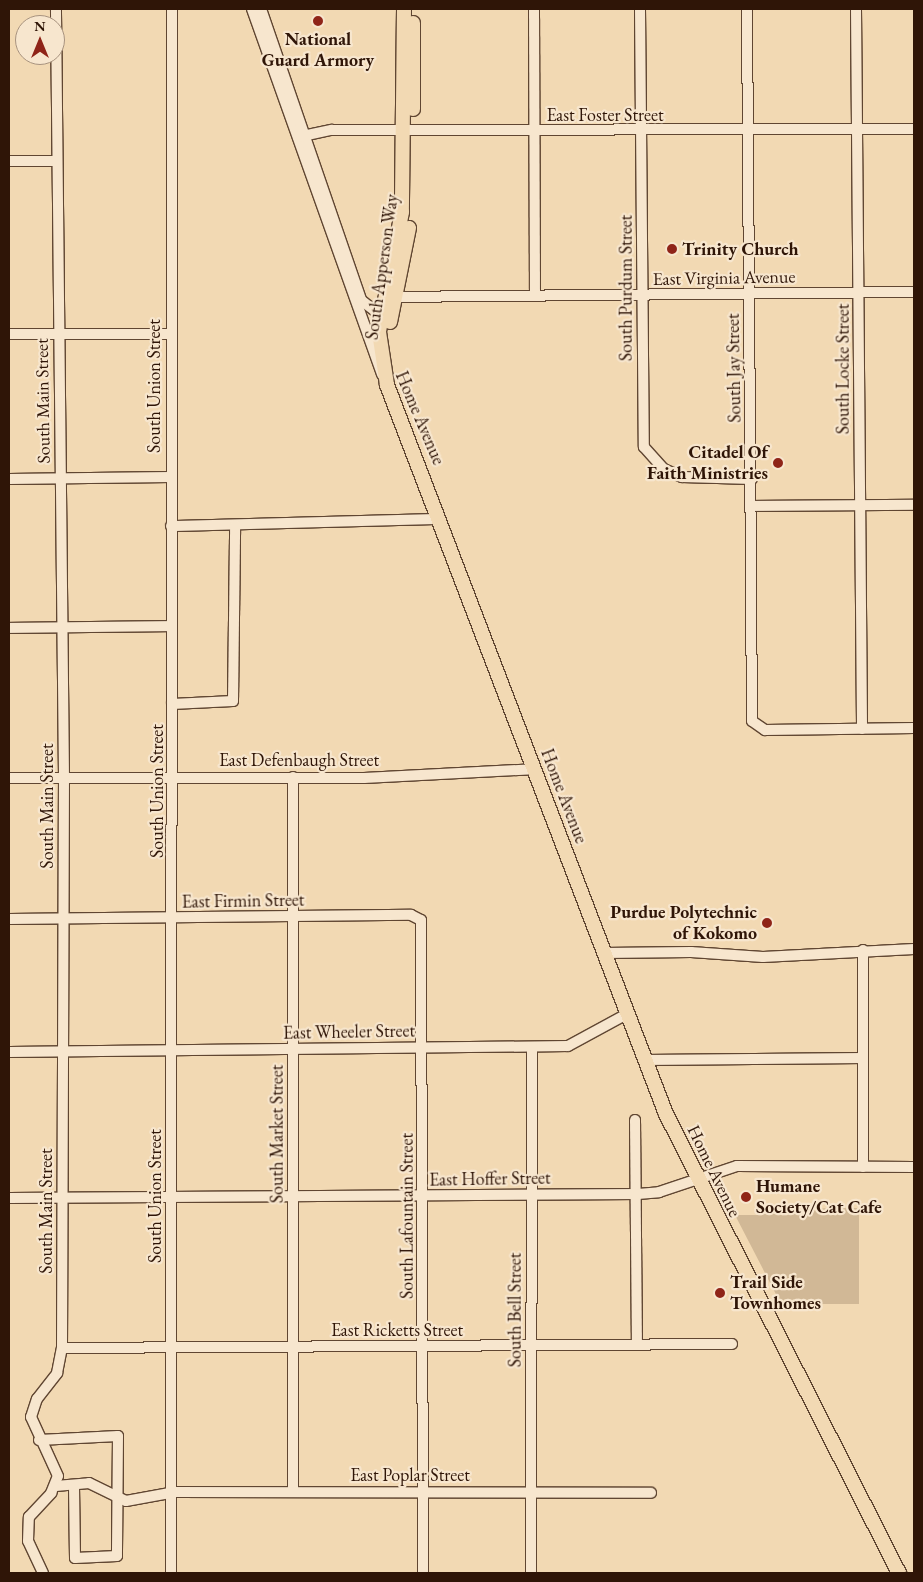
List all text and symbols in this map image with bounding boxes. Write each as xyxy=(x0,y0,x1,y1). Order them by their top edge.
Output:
north arrow xyxy=(15,15,65,65)
marker: National Guard Armory xyxy=(312,15,324,27)
text: N xyxy=(34,17,46,35)
place label: National Guard Armory xyxy=(262,29,374,72)
street label: East Foster Street xyxy=(546,104,664,126)
street label: South Apperson Way xyxy=(361,193,403,341)
street label: South Purdum Street xyxy=(615,215,637,361)
place label: Trinity Church xyxy=(682,238,799,260)
marker: Trinity Church xyxy=(666,243,678,255)
street label: East Virginia Avenue xyxy=(652,266,796,290)
street label: South Locke Street xyxy=(832,304,854,434)
street label: South Jay Street xyxy=(722,313,746,423)
street label: South Union Street xyxy=(143,319,165,453)
street label: South Main Street xyxy=(31,338,55,464)
street label: Home Avenue xyxy=(391,368,449,468)
place label: Citadel Of Faith Ministries xyxy=(647,442,768,484)
marker: Citadel Of Faith Ministries xyxy=(772,457,784,469)
street label: South Union Street xyxy=(146,724,168,858)
street label: South Main Street xyxy=(36,743,58,869)
street label: Home Avenue xyxy=(536,746,592,846)
street label: East Defenbaugh Street xyxy=(219,749,379,771)
street label: East Firmin Street xyxy=(181,889,305,913)
place label: Purdue Polytechnic of Kokomo xyxy=(610,902,757,944)
marker: Purdue Polytechnic of Kokomo xyxy=(761,917,773,929)
street label: East Wheeler Street xyxy=(283,1020,415,1044)
street label: South Market Street xyxy=(266,1065,288,1203)
street label: Home Avenue xyxy=(682,1121,746,1221)
street label: South Union Street xyxy=(144,1129,166,1263)
street label: South Lafountain Street xyxy=(396,1133,418,1299)
street label: South Main Street xyxy=(35,1148,57,1274)
street label: East Hoffer Street xyxy=(429,1167,551,1191)
place label: Humane Society/Cat Cafe xyxy=(756,1176,882,1218)
marker: Humane Society/Cat Cafe xyxy=(740,1191,752,1203)
street label: South Bell Street xyxy=(504,1253,526,1367)
place label: Trail Side Townhomes xyxy=(730,1272,821,1315)
marker: Trail Side Townhomes xyxy=(714,1287,726,1299)
street label: East Ricketts Street xyxy=(331,1319,463,1341)
street label: East Poplar Street xyxy=(350,1464,470,1486)

